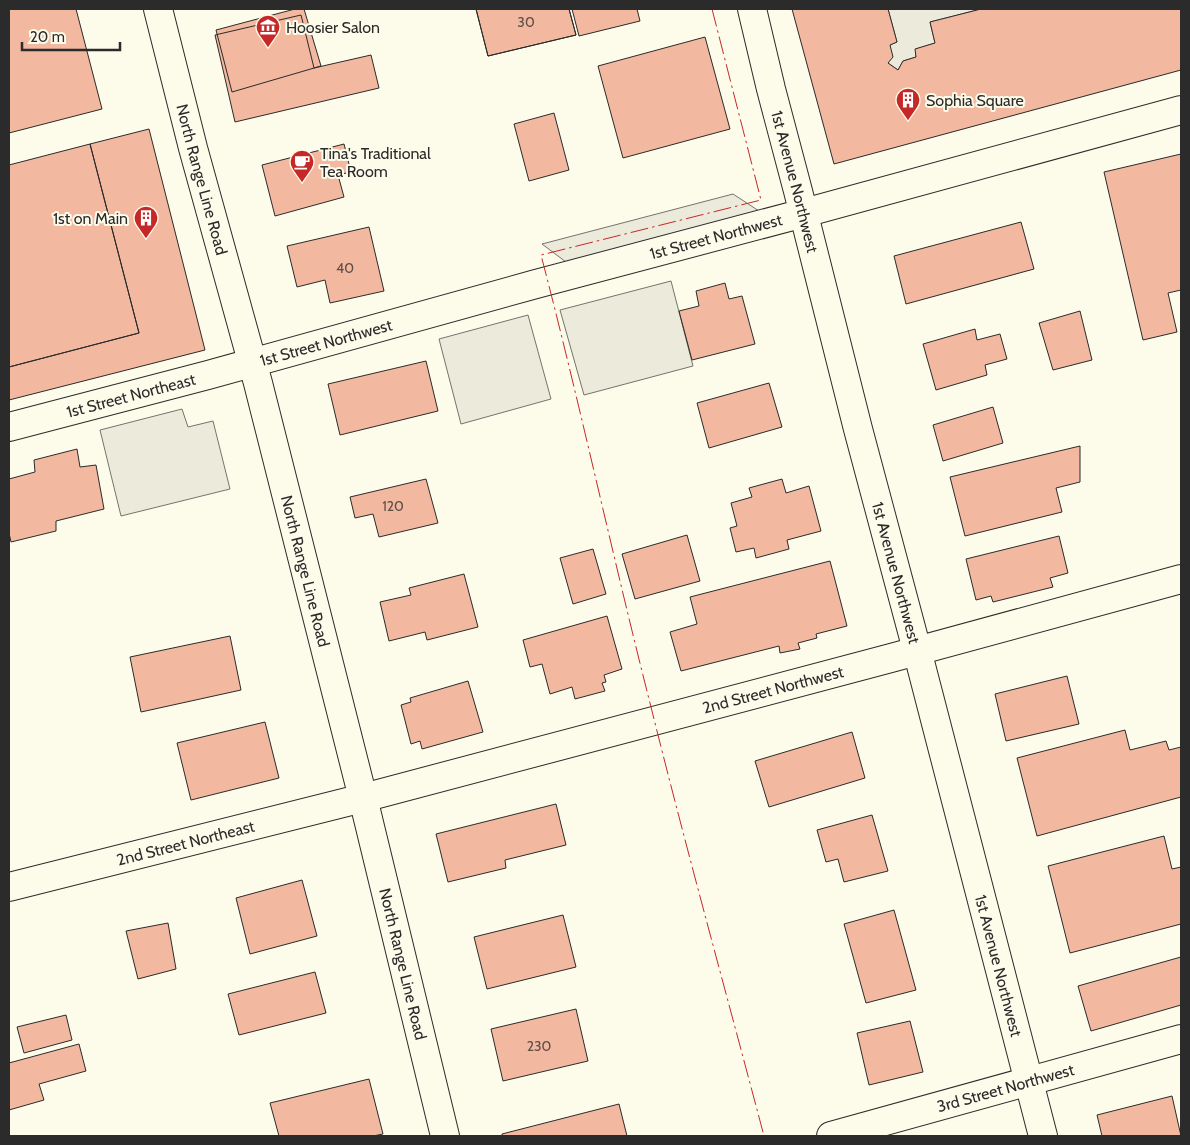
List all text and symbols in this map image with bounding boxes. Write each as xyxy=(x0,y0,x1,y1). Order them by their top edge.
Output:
house number: 30 xyxy=(517,13,535,31)
museum icon: Hoosier Salon xyxy=(255,14,281,48)
place label: Hoosier Salon xyxy=(286,18,380,37)
scale bar xyxy=(22,20,120,52)
text: 20 m xyxy=(30,28,65,46)
building icon: Sophia Square xyxy=(895,87,921,121)
place label: Sophia Square xyxy=(926,91,1024,110)
street label: North Range Line Road xyxy=(173,102,232,257)
street label: 1st Avenue Northwest xyxy=(768,109,823,255)
place label: Tina's Traditional Tea Room xyxy=(320,144,431,181)
cafe icon: Tina's Traditional Tea Room xyxy=(289,149,315,183)
building icon: 1st on Main xyxy=(133,205,159,239)
place label: 1st on Main xyxy=(53,209,128,228)
street label: 1st Street Northwest xyxy=(647,210,785,263)
house number: 40 xyxy=(336,259,354,277)
street label: 1st Street Northwest xyxy=(258,315,395,370)
street label: 1st Street Northeast xyxy=(64,369,198,421)
street label: North Range Line Road xyxy=(277,493,334,649)
house number: 120 xyxy=(382,497,404,515)
street label: 1st Avenue Northwest xyxy=(868,500,925,646)
street label: 2nd Street Northwest xyxy=(700,661,846,717)
street label: 2nd Street Northeast xyxy=(115,816,257,869)
street label: North Range Line Road xyxy=(376,886,431,1042)
street label: 1st Avenue Northwest xyxy=(971,893,1026,1039)
house number: 230 xyxy=(527,1037,552,1055)
street label: 3rd Street Northwest xyxy=(935,1059,1077,1116)

